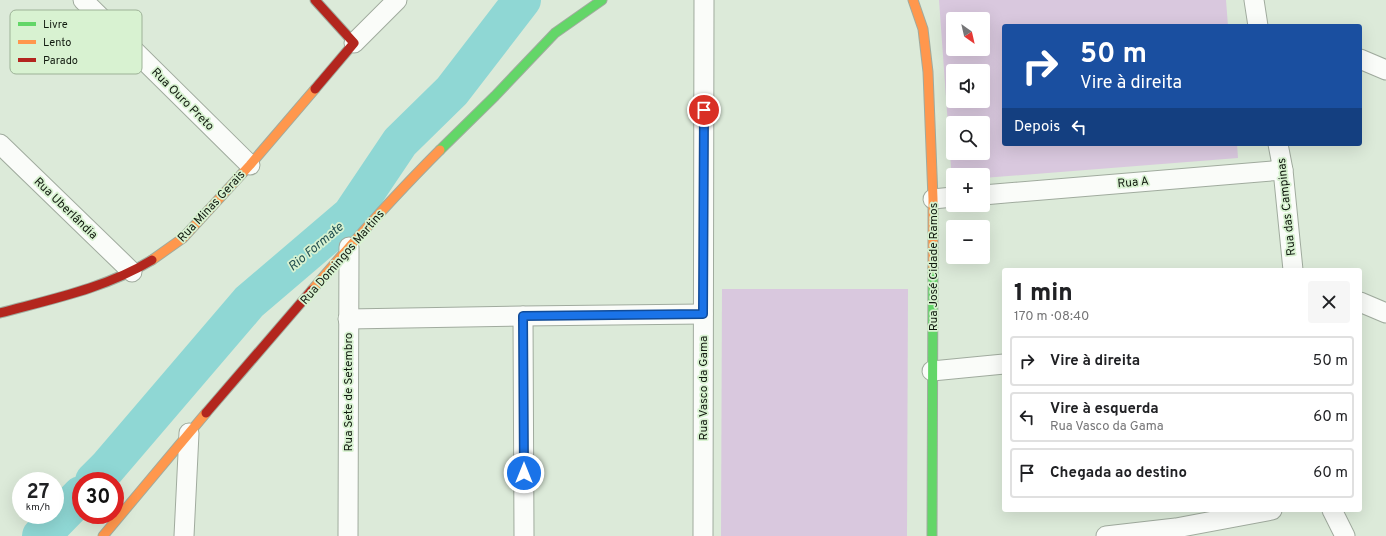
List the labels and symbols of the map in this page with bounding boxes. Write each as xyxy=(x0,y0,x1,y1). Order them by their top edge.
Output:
legend xyxy=(10,10,142,74)
north arrow xyxy=(946,12,990,56)
text: Livre xyxy=(43,18,68,32)
text: Lento xyxy=(43,36,71,50)
text: Parado xyxy=(43,54,78,68)
street label: Rua Ouro Preto xyxy=(147,65,217,135)
pin xyxy=(687,93,721,127)
street label: Rua das Campinas xyxy=(1274,157,1300,257)
street label: Rua Minas Gerais xyxy=(174,167,249,246)
street label: Rua Uberlândia xyxy=(30,174,101,243)
street label: Rua A xyxy=(1117,174,1149,192)
street label: Rua José Cidade Ramos xyxy=(926,203,942,331)
street label: Rua Domingos Martins xyxy=(297,207,388,308)
water label: Rio Formate xyxy=(285,220,347,275)
street label: Rua Sete de Setembro xyxy=(341,332,357,452)
street label: Rua Vasco da Gama xyxy=(696,336,712,440)
position arrow xyxy=(503,452,545,494)
speed limit sign: 30 xyxy=(72,472,124,524)

